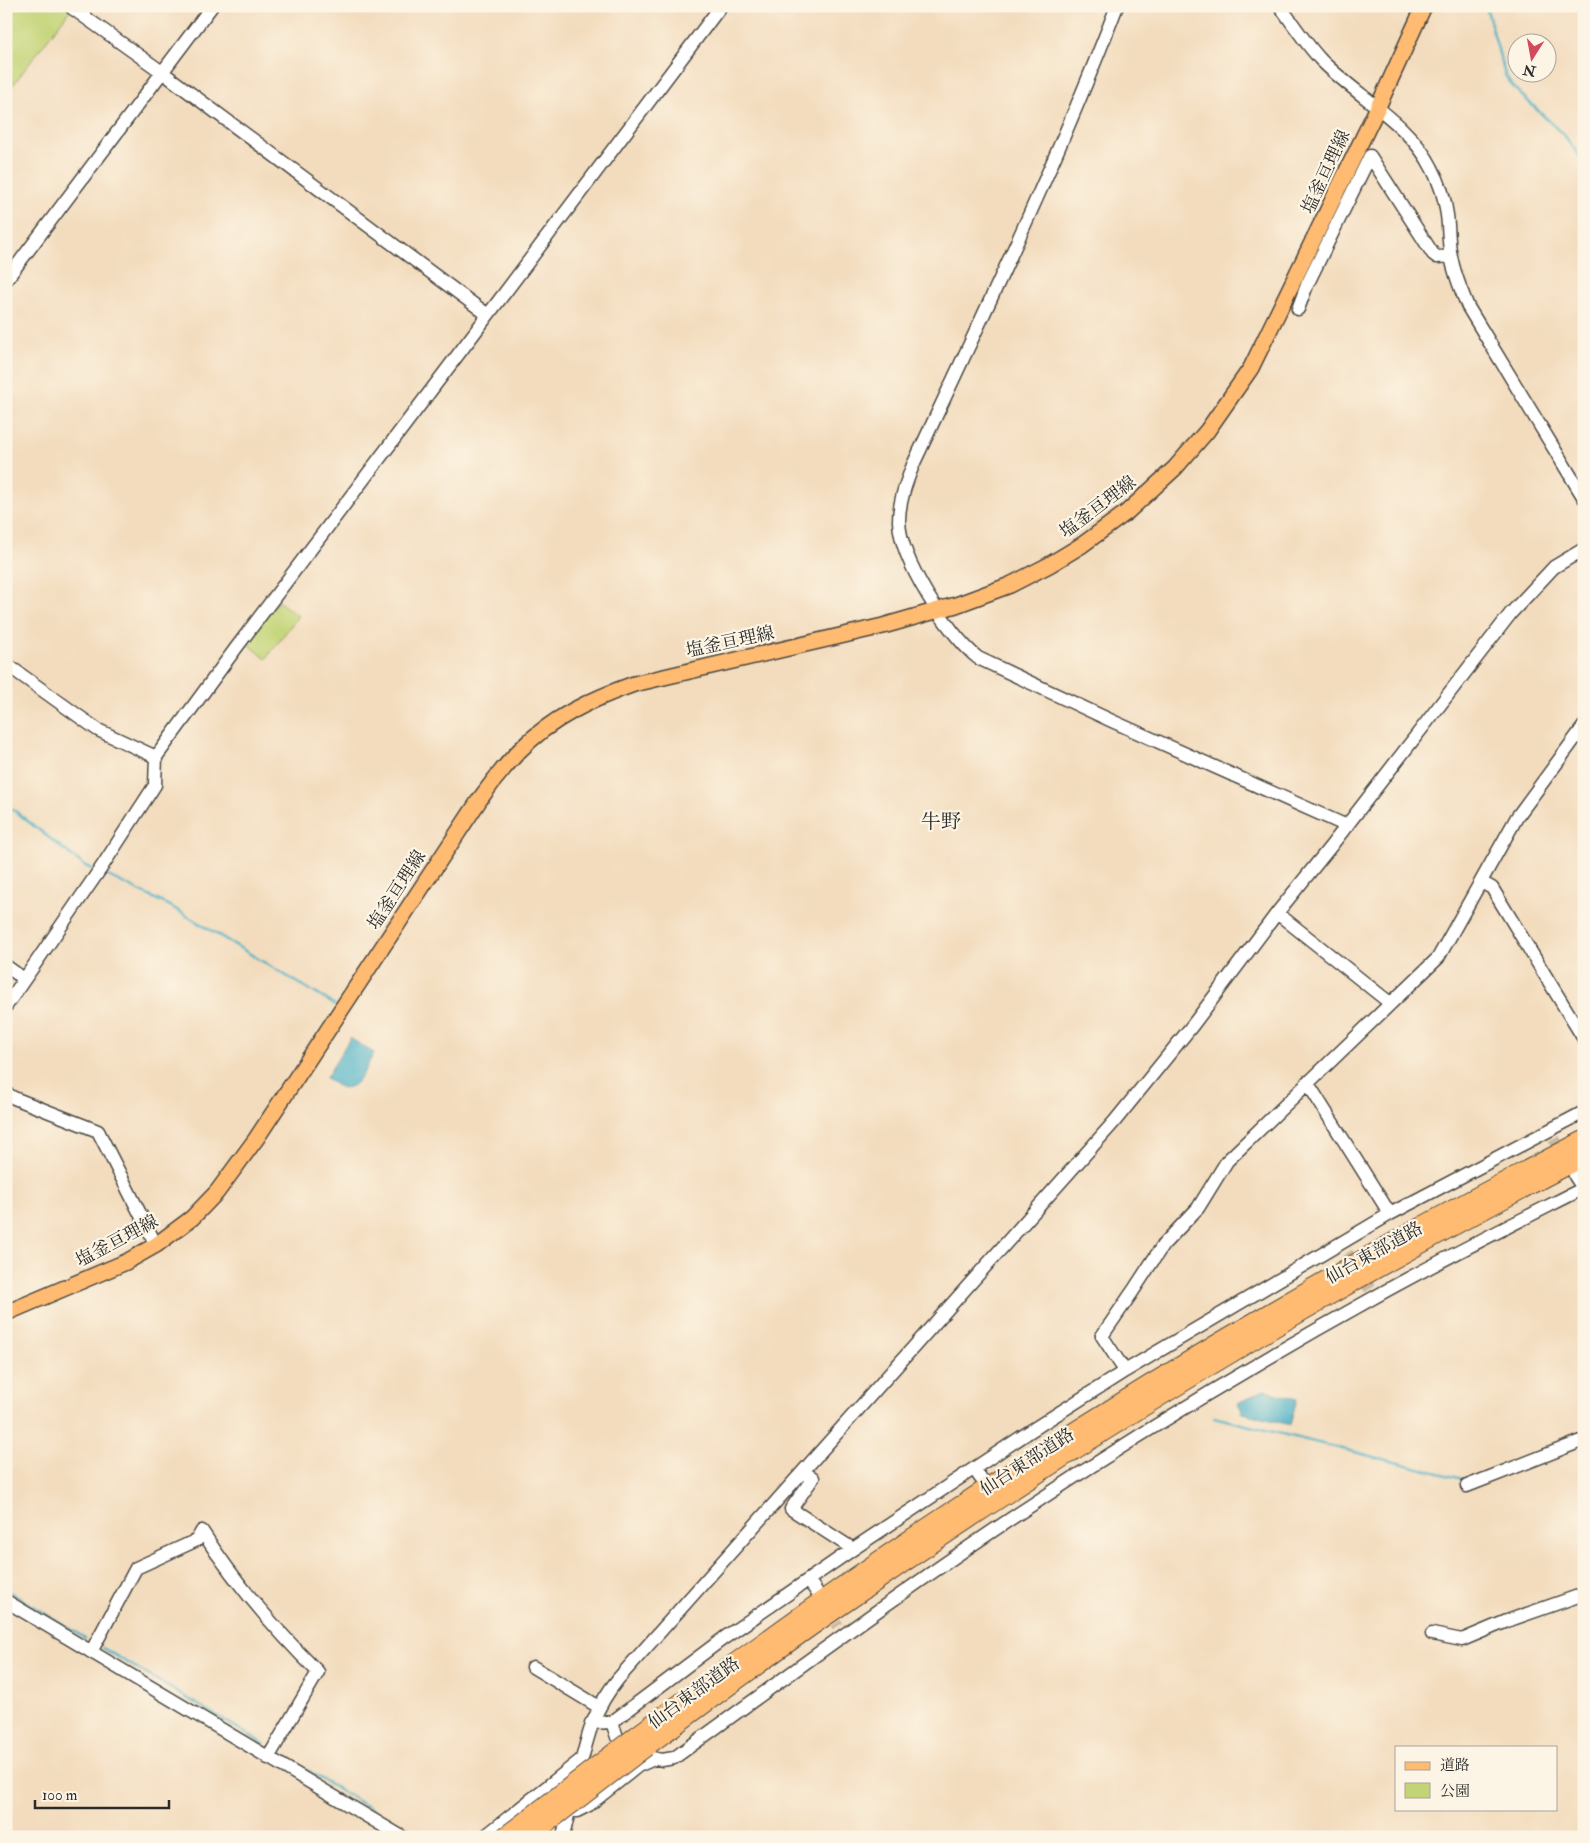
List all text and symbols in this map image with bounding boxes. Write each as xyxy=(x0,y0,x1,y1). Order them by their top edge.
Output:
north arrow xyxy=(1508,32,1558,82)
text: N xyxy=(1521,61,1538,80)
street label: 塩釜亘理線 xyxy=(1297,126,1355,218)
street label: 塩釜亘理線 xyxy=(1055,471,1141,543)
street label: 塩釜亘理線 xyxy=(684,621,776,663)
district label: 牛野 xyxy=(921,809,961,834)
street label: 塩釜亘理線 xyxy=(363,846,431,934)
street label: 塩釜亘理線 xyxy=(72,1210,162,1272)
street label: 仙台東部道路 xyxy=(1321,1217,1427,1289)
street label: 仙台東部道路 xyxy=(975,1423,1079,1501)
street label: 仙台東部道路 xyxy=(644,1652,744,1734)
legend xyxy=(1395,1746,1558,1810)
text: 道路 xyxy=(1440,1756,1470,1775)
scale bar xyxy=(35,1778,169,1810)
text: 公園 xyxy=(1440,1782,1470,1801)
text: 100 m xyxy=(42,1786,78,1805)

